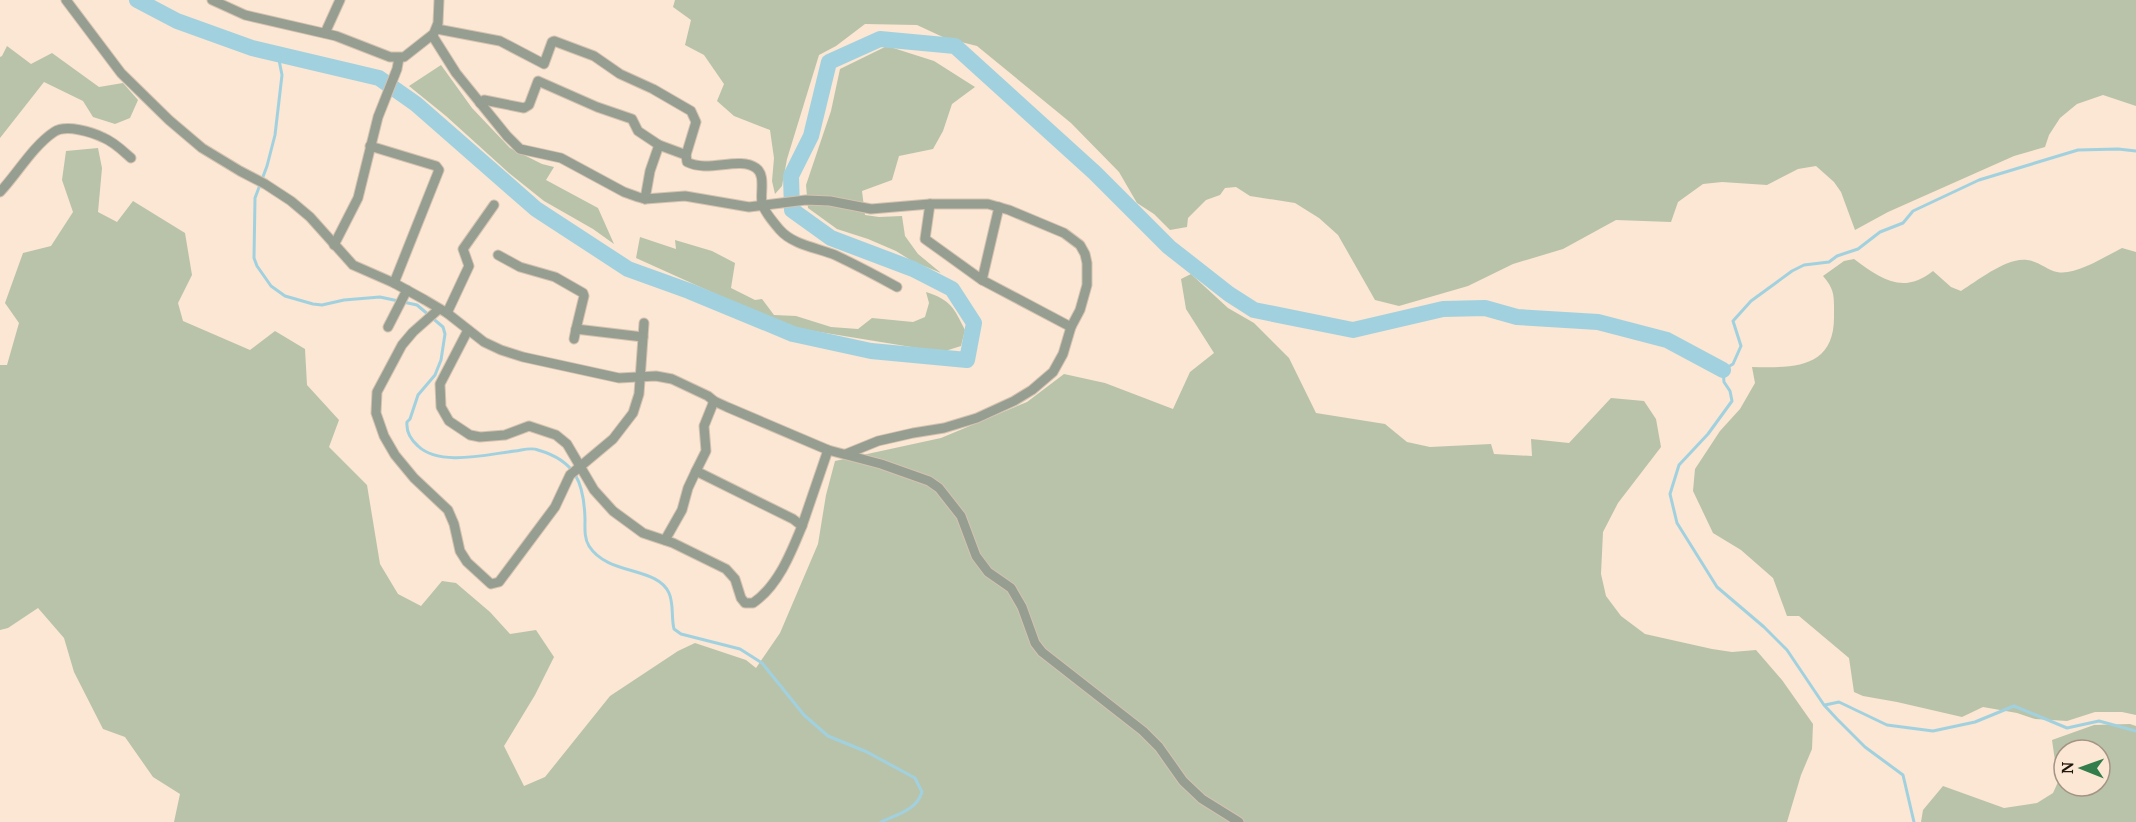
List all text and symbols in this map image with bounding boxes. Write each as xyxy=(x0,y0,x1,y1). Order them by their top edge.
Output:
north arrow xyxy=(2052,738,2112,798)
text: N xyxy=(2056,761,2078,774)

